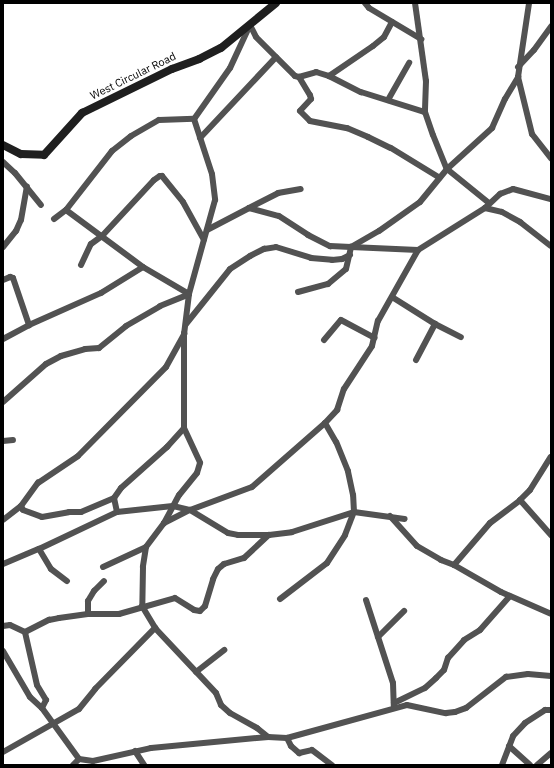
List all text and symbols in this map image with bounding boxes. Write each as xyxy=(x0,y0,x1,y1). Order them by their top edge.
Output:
street label: West Circular Road xyxy=(88,50,178,102)

